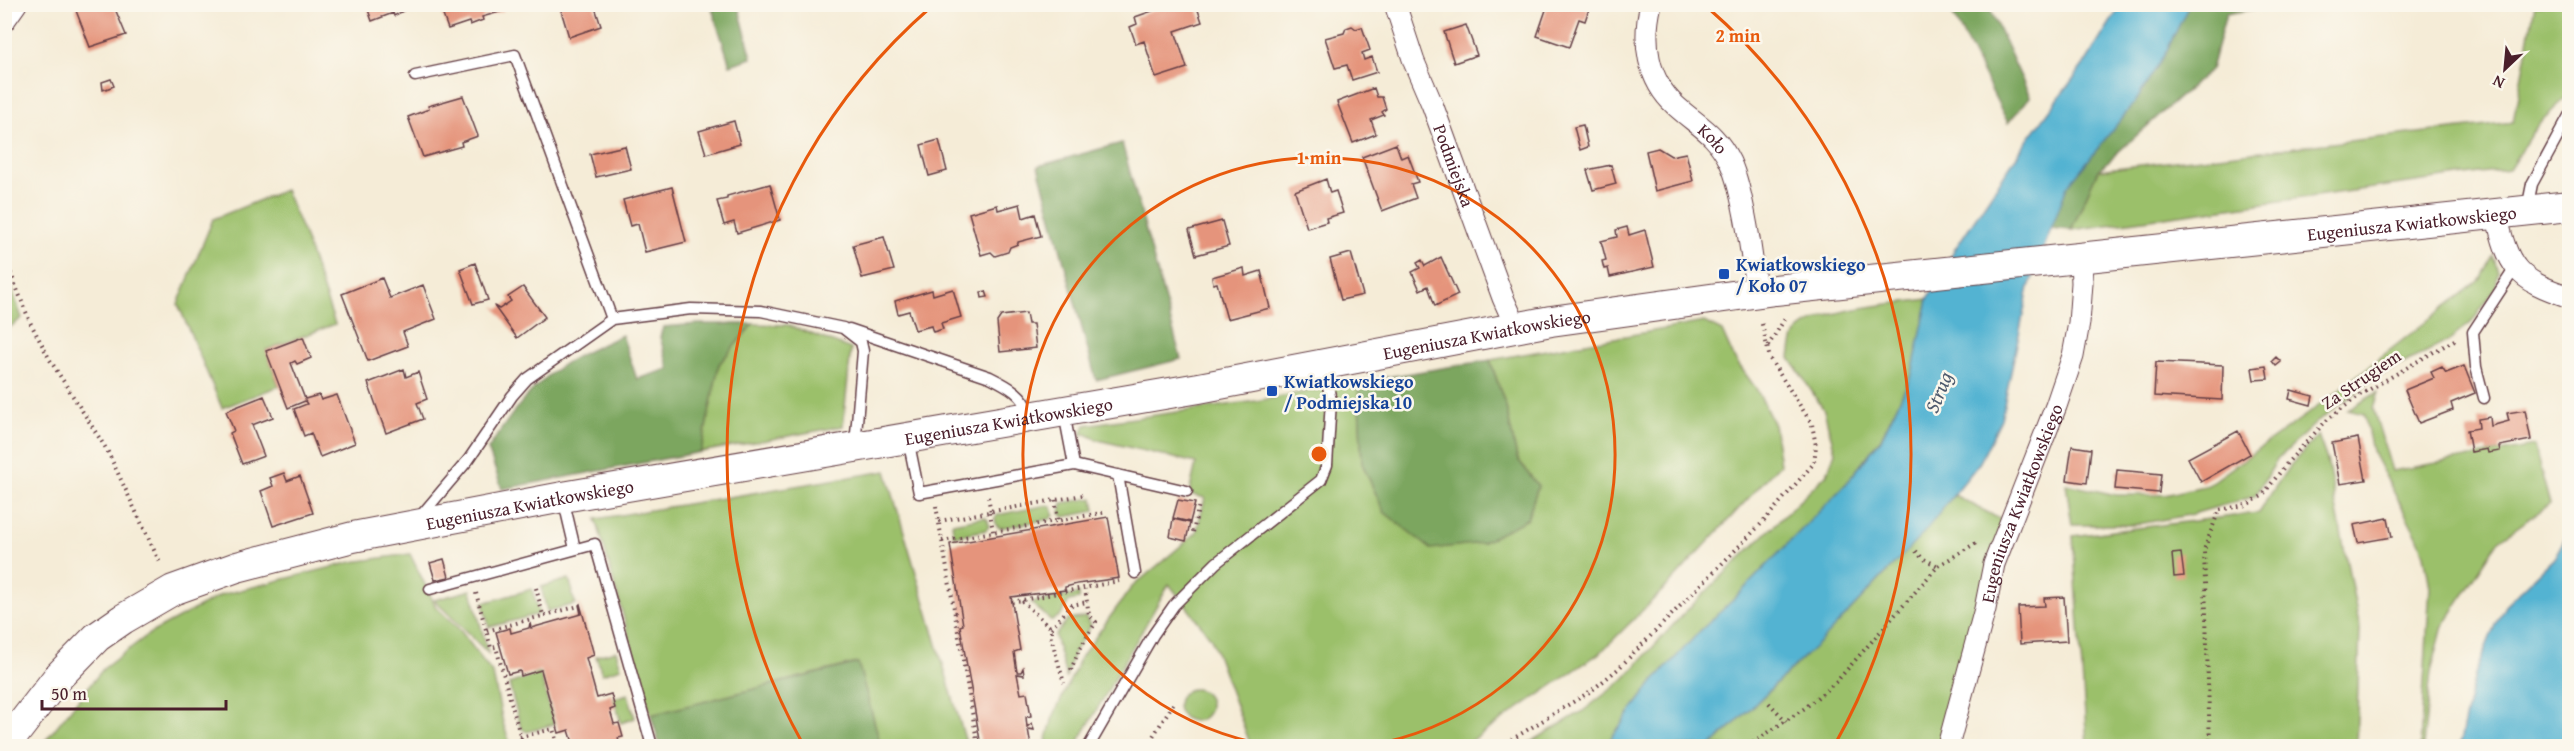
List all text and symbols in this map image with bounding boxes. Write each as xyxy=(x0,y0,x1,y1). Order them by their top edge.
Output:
text: 2 min xyxy=(1716,22,1761,49)
north arrow xyxy=(2475,39,2535,99)
text: N xyxy=(2488,69,2508,96)
street label: Koło xyxy=(1692,116,1735,159)
street label: Podmiejska xyxy=(1427,120,1482,211)
text: 1 min xyxy=(1297,144,1342,171)
street label: Eugeniusza Kwiatkowskiego xyxy=(2306,198,2518,247)
place label: Kwiatkowskiego / Koło 07 xyxy=(1736,251,1866,299)
marker: Kwiatkowskiego / Koło 07 xyxy=(1717,267,1731,281)
street label: Eugeniusza Kwiatkowskiego xyxy=(1381,302,1592,366)
street label: Za Strugiem xyxy=(2316,342,2407,416)
water label: Strug xyxy=(1917,367,1959,417)
place label: Kwiatkowskiego / Podmiejska 10 xyxy=(1284,368,1414,416)
marker: Kwiatkowskiego / Podmiejska 10 xyxy=(1265,384,1279,398)
street label: Eugeniusza Kwiatkowskiego xyxy=(903,390,1115,452)
street label: Eugeniusza Kwiatkowskiego xyxy=(1973,399,2069,605)
centre of rings xyxy=(1309,444,1329,464)
street label: Eugeniusza Kwiatkowskiego xyxy=(424,472,636,536)
scale bar xyxy=(42,673,226,711)
text: 50 m xyxy=(51,680,87,707)

